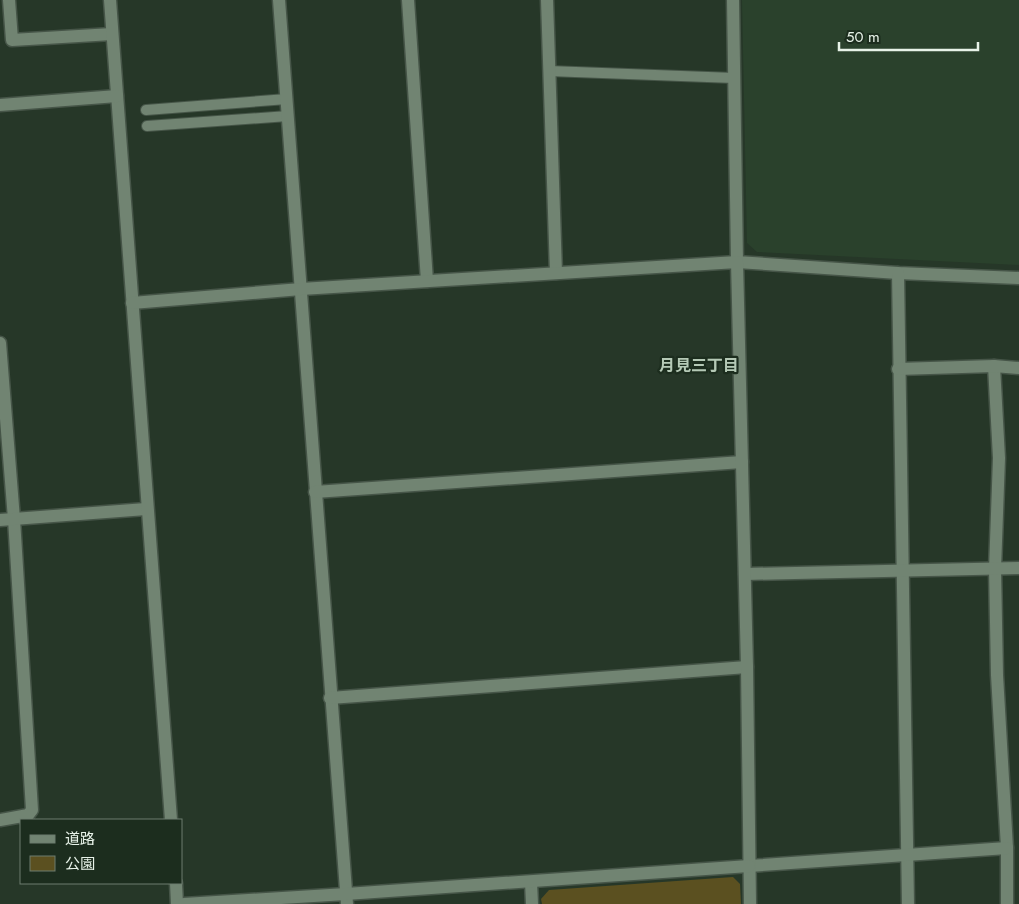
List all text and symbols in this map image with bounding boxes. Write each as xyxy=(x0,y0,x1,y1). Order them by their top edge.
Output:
scale bar xyxy=(839,20,978,52)
text: 50 m xyxy=(846,26,880,48)
district label: 月見三丁目 xyxy=(659,354,739,377)
legend xyxy=(20,819,182,884)
text: 道路 xyxy=(65,828,95,850)
text: 公園 xyxy=(65,853,95,875)

